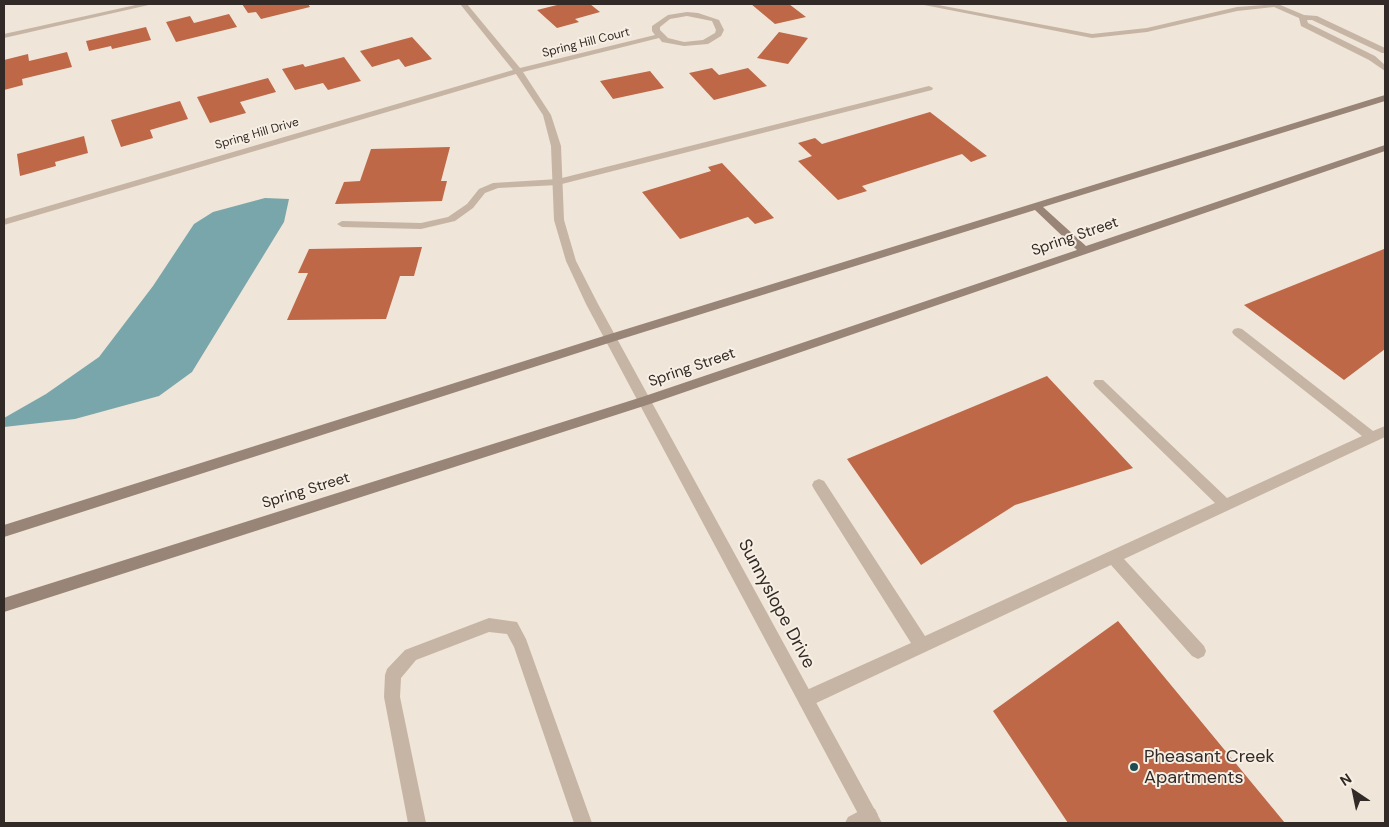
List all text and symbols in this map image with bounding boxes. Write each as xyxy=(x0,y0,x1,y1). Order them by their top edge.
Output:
street label: Spring Hill Court xyxy=(541,25,631,61)
street label: Spring Hill Drive xyxy=(213,115,301,153)
street label: Spring Street xyxy=(1029,214,1121,260)
street label: Spring Street xyxy=(646,345,738,391)
street label: Spring Street xyxy=(260,469,352,513)
street label: Sunnyslope Drive xyxy=(733,536,819,672)
place label: Pheasant Creek Apartments xyxy=(1144,746,1275,789)
marker: Pheasant Creek Apartments xyxy=(1128,761,1140,773)
north arrow xyxy=(1329,767,1379,817)
text: N xyxy=(1336,769,1355,790)

